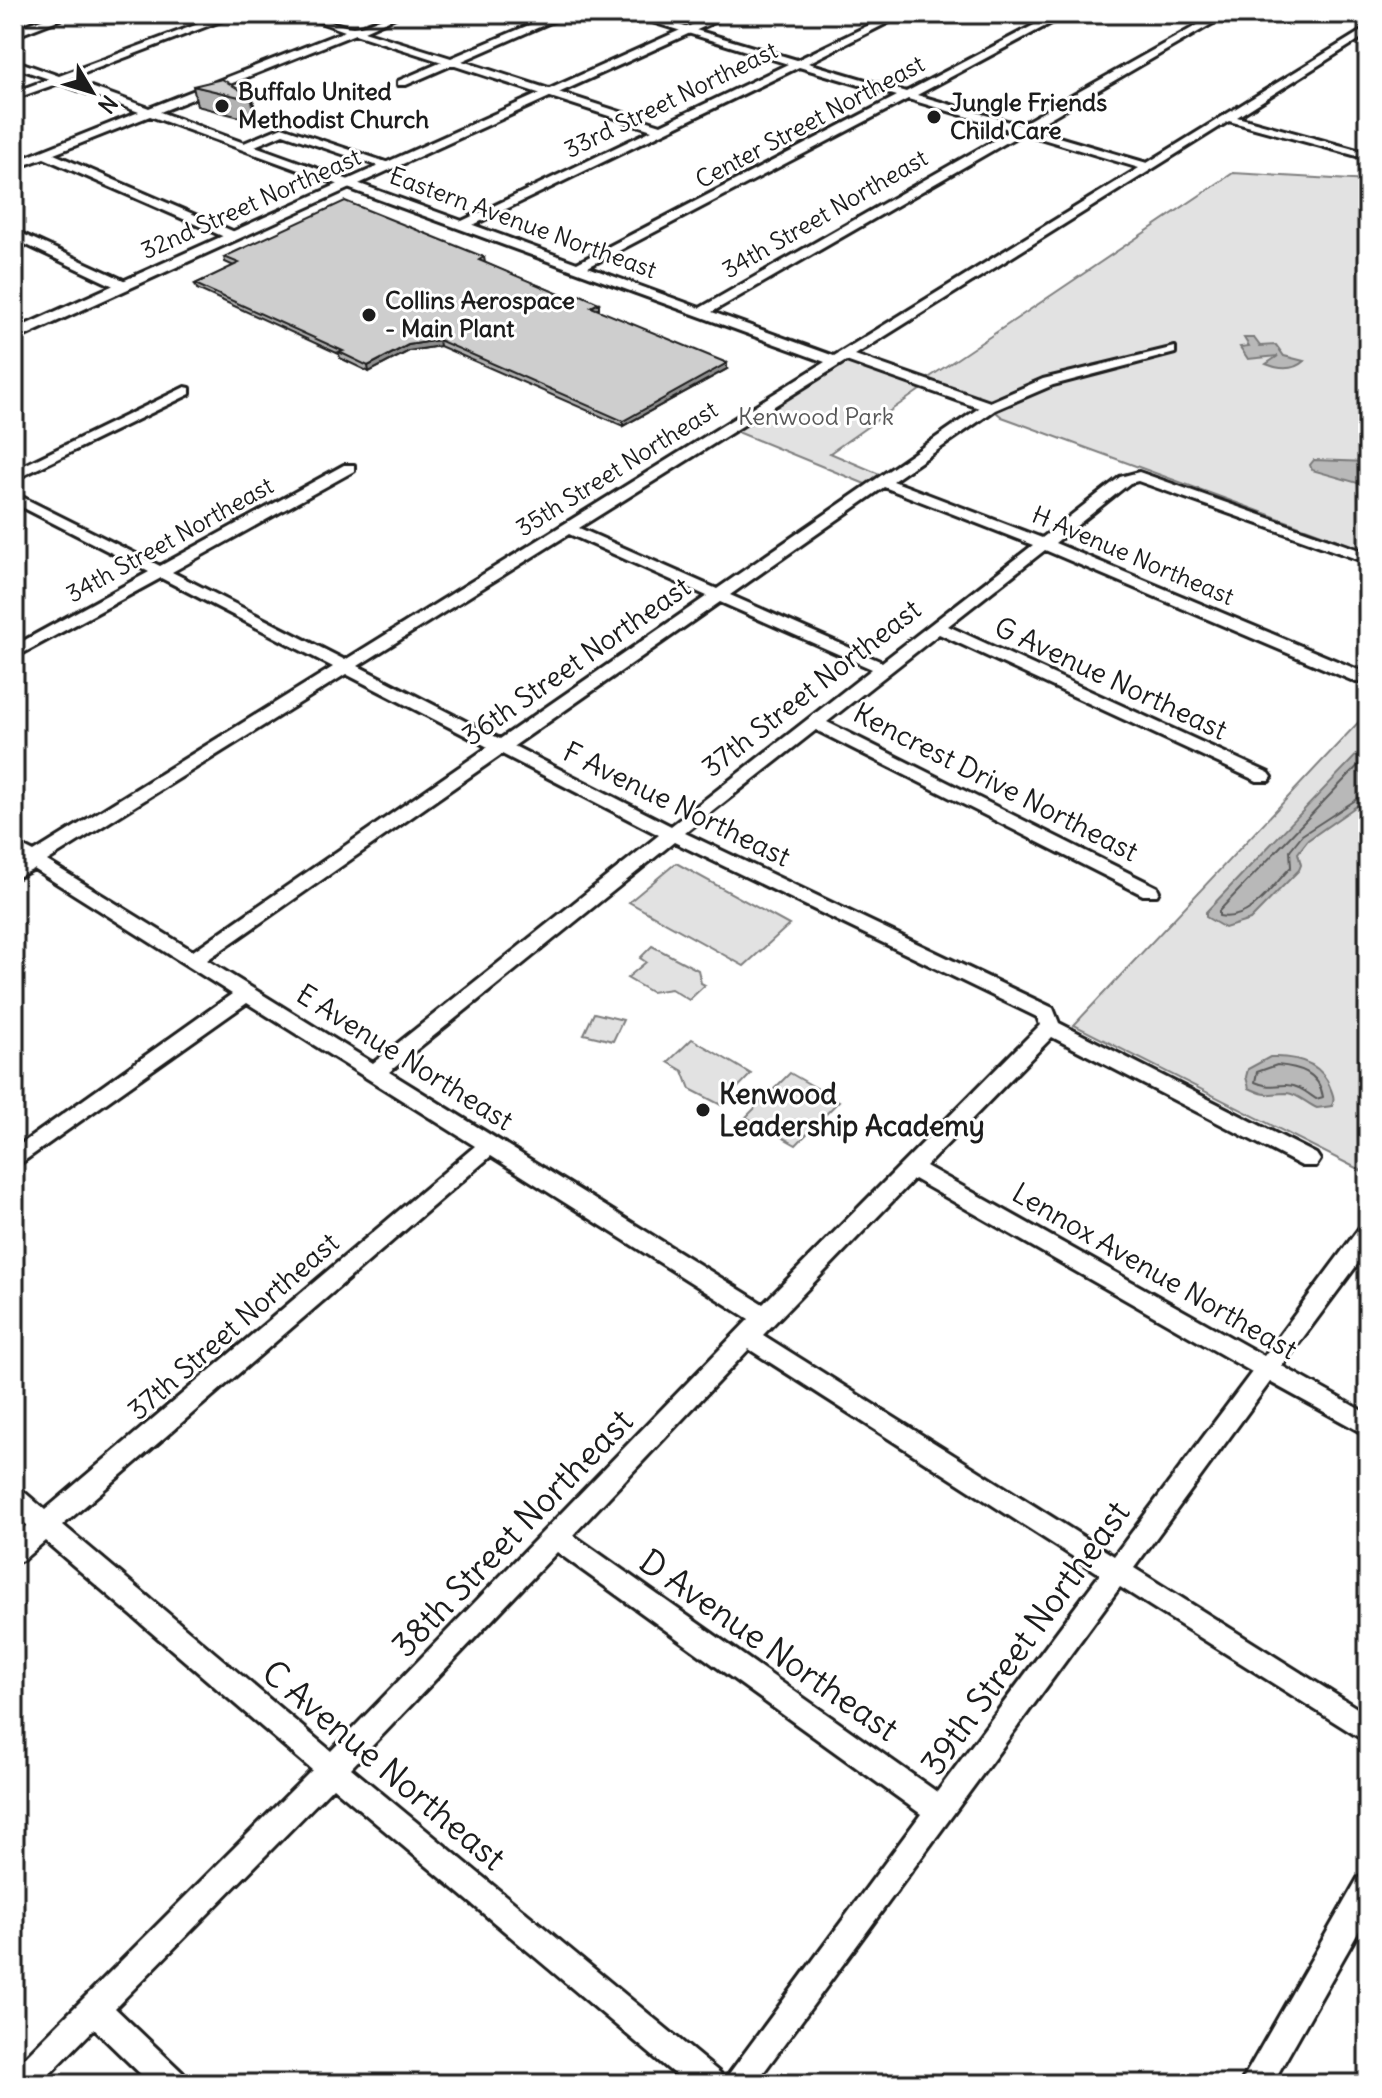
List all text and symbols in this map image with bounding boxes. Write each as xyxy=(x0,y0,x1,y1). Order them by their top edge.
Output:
street label: 33rd Street Northeast xyxy=(559,34,782,164)
street label: Center Street Northeast xyxy=(690,48,929,194)
north arrow xyxy=(52,52,132,132)
place label: Buffalo United Methodist Church xyxy=(238,76,429,134)
place label: Jungle Friends Child Care xyxy=(950,87,1107,145)
text: N xyxy=(92,90,123,119)
marker: Buffalo United Methodist Church xyxy=(213,97,231,115)
marker: Jungle Friends Child Care xyxy=(925,108,943,126)
street label: 32nd Street Northeast xyxy=(136,141,365,265)
street label: 34th Street Northeast xyxy=(716,142,933,284)
street label: Eastern Avenue Northeast xyxy=(386,160,661,284)
place label: Collins Aerospace - Main Plant xyxy=(385,285,575,343)
marker: Collins Aerospace - Main Plant xyxy=(360,306,378,324)
street label: 35th Street Northeast xyxy=(510,394,723,542)
park label: Kenwood Park xyxy=(738,401,894,431)
street label: 34th Street Northeast xyxy=(61,470,278,609)
street label: H Avenue Northeast xyxy=(1028,499,1239,611)
street label: 36th Street Northeast xyxy=(455,569,697,753)
street label: 37th Street Northeast xyxy=(694,591,928,785)
street label: G Avenue Northeast xyxy=(989,608,1233,748)
street label: Kencrest Drive Northeast xyxy=(848,695,1144,869)
street label: F Avenue Northeast xyxy=(558,733,796,875)
street label: E Avenue Northeast xyxy=(290,976,520,1138)
place label: Kenwood Leadership Academy xyxy=(719,1076,985,1144)
marker: Kenwood Leadership Academy xyxy=(694,1101,712,1119)
street label: Lennox Avenue Northeast xyxy=(1006,1175,1304,1367)
street label: 37th Street Northeast xyxy=(120,1224,346,1428)
street label: 38th Street Northeast xyxy=(382,1399,641,1666)
street label: 39th Street Northeast xyxy=(911,1492,1139,1783)
street label: D Avenue Northeast xyxy=(632,1539,907,1750)
street label: C Avenue Northeast xyxy=(254,1650,515,1879)

